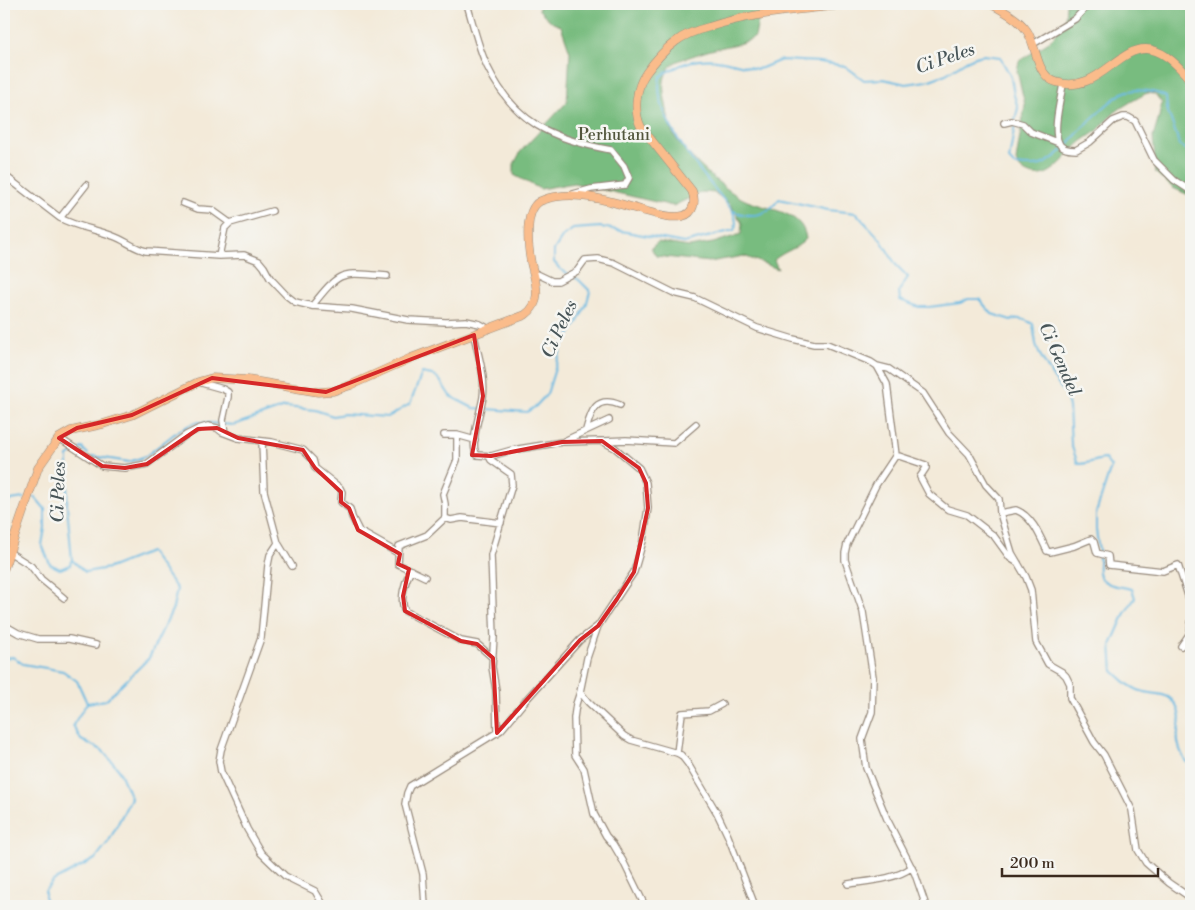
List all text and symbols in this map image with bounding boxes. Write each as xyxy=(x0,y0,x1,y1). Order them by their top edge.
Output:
water label: Ci Peles xyxy=(912,38,978,79)
park label: Perhutani xyxy=(578,125,650,145)
water label: Ci Peles xyxy=(536,296,583,362)
water label: Ci Gendel xyxy=(1033,319,1086,400)
water label: Ci Peles xyxy=(46,461,71,523)
scale bar xyxy=(1002,845,1159,877)
text: 200 m xyxy=(1010,854,1055,873)

